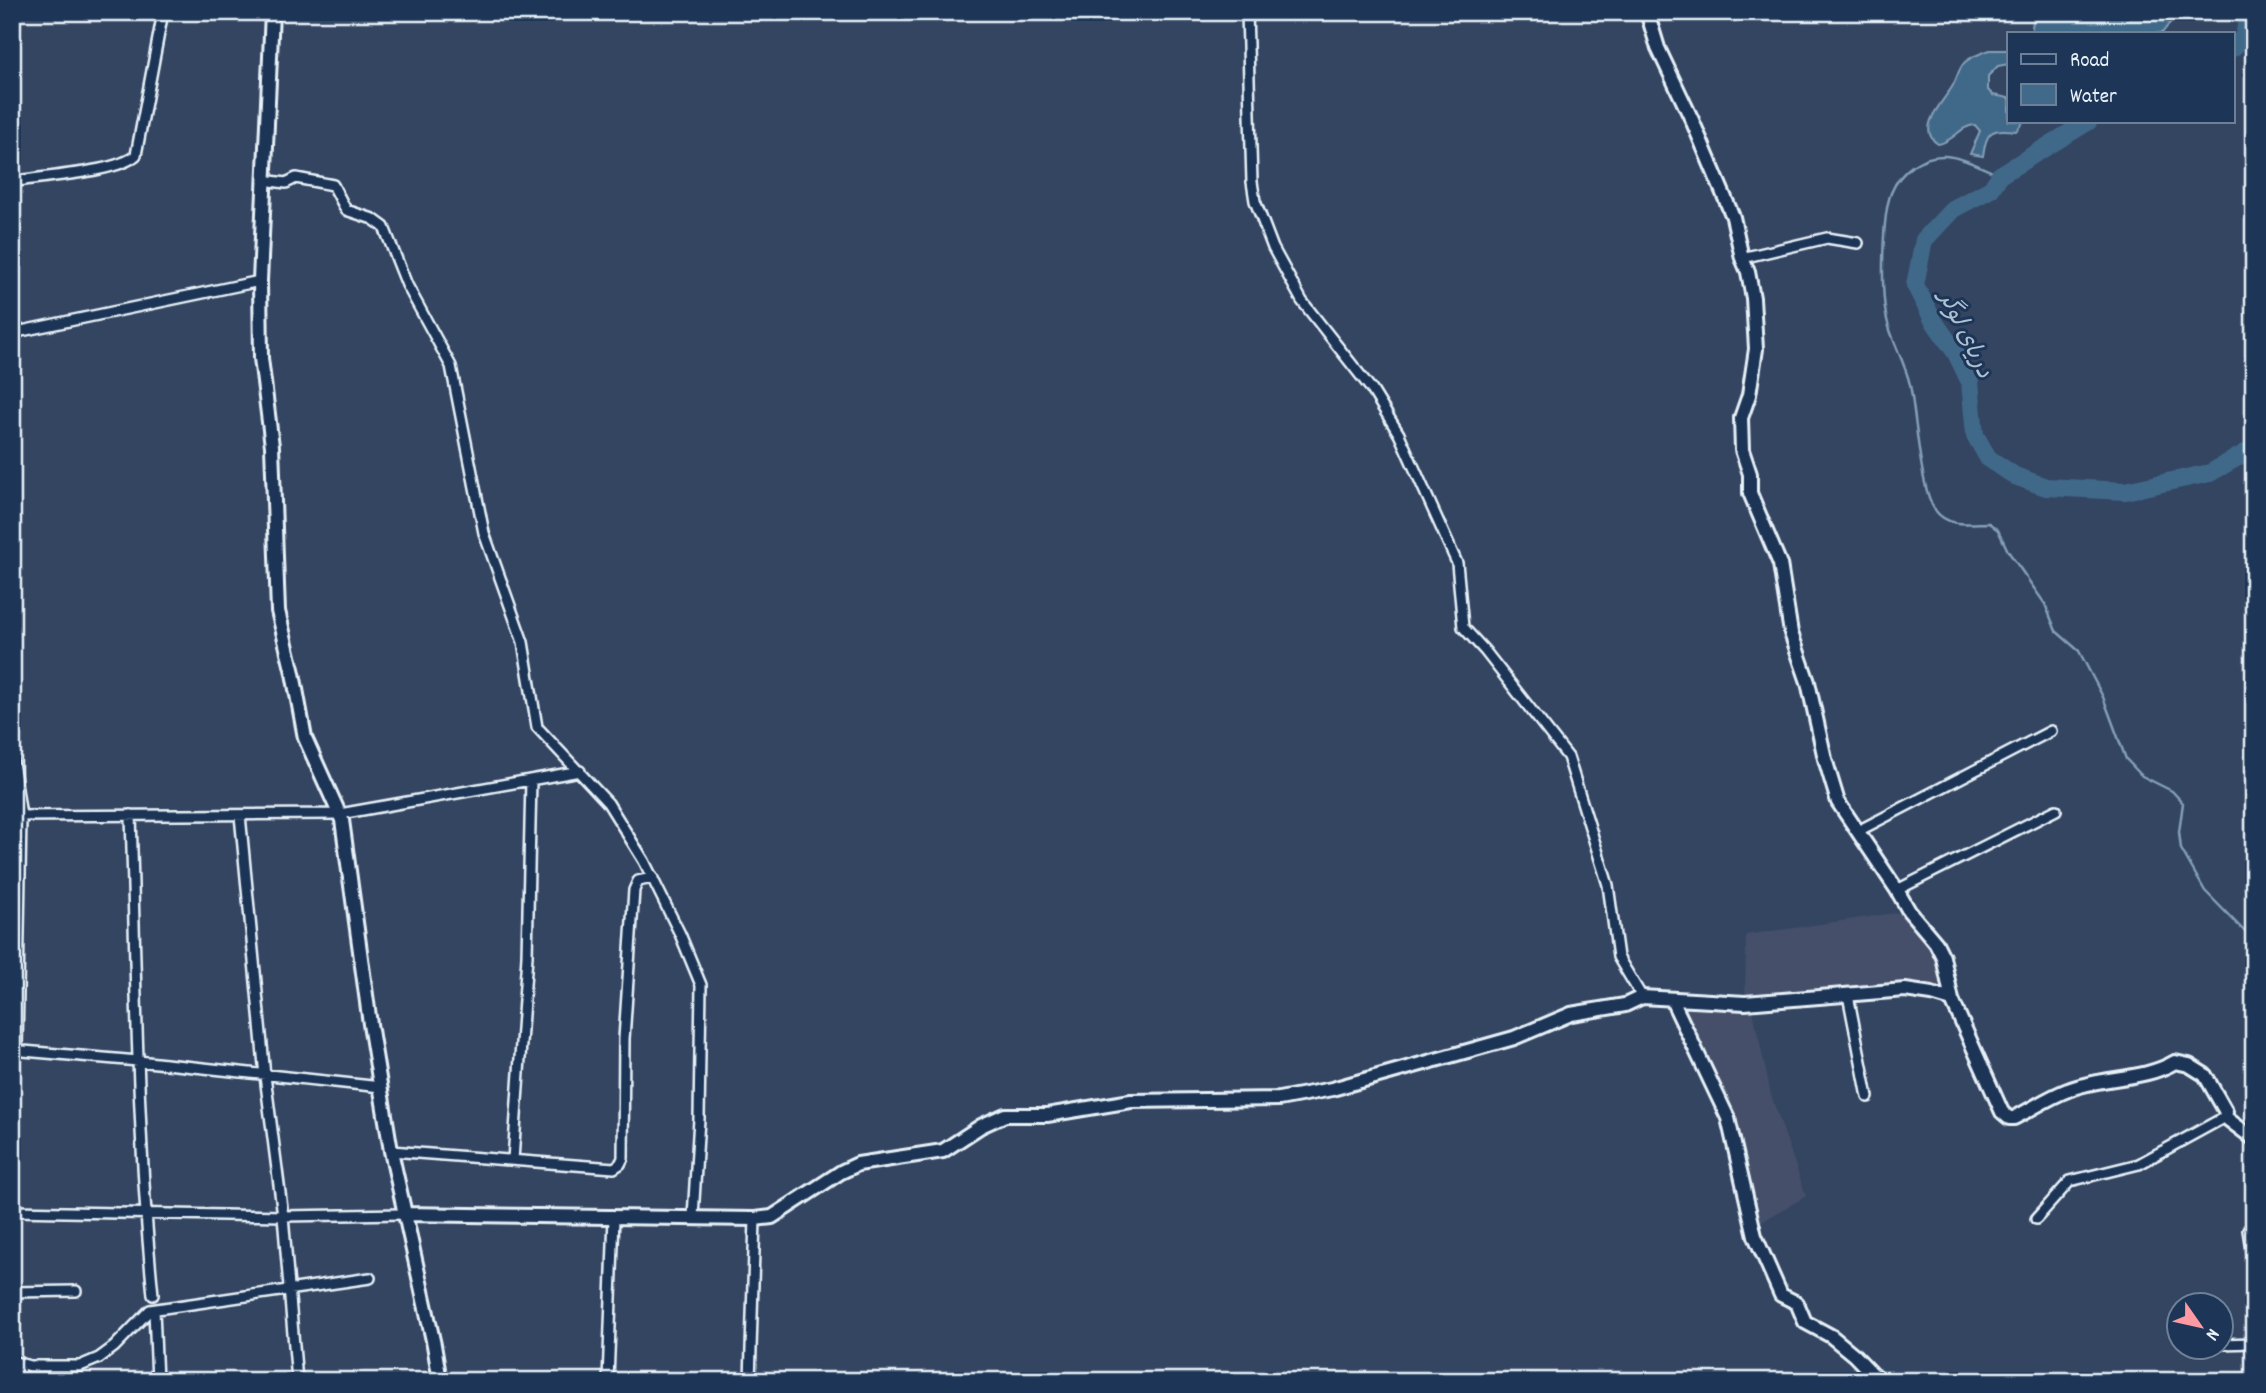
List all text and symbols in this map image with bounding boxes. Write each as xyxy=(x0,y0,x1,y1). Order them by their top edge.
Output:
legend xyxy=(2007,32,2234,122)
text: Road xyxy=(2070,47,2109,77)
text: Water xyxy=(2070,83,2117,113)
water label: دریای لوگر xyxy=(1927,283,2000,385)
north arrow xyxy=(2164,1292,2234,1362)
text: N xyxy=(2197,1322,2225,1345)

